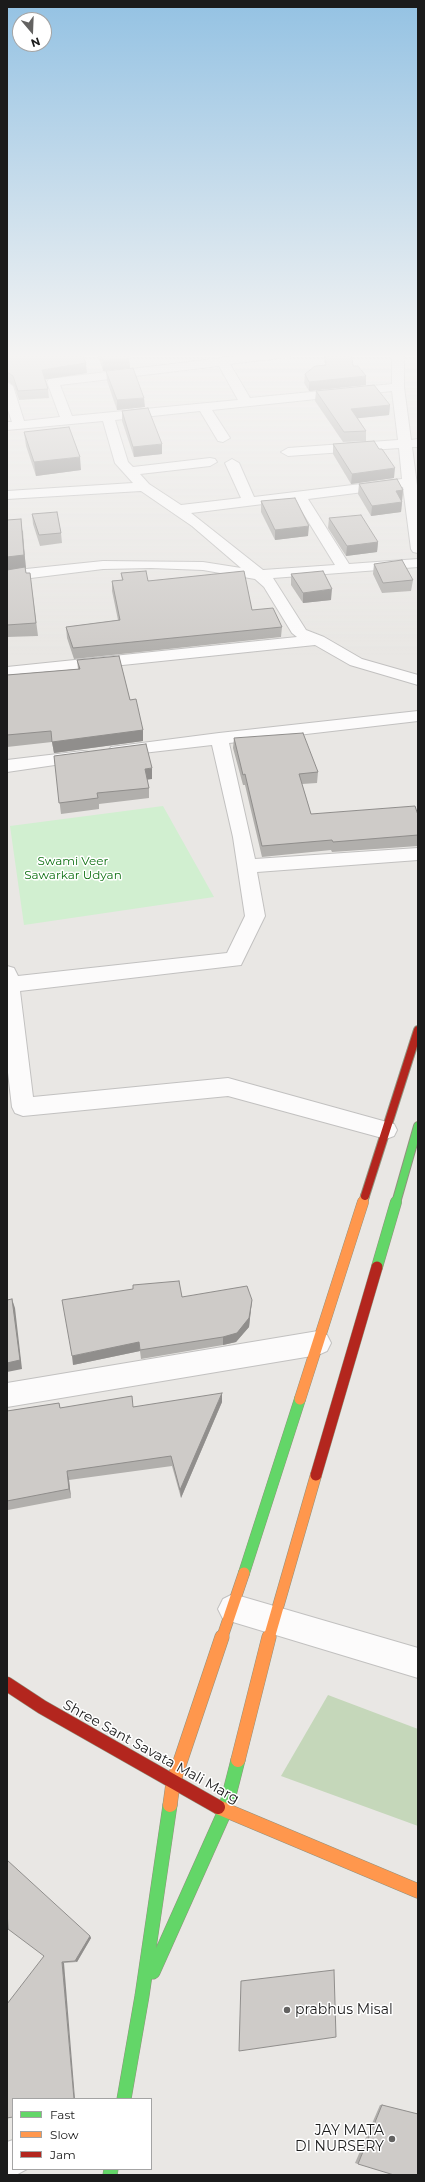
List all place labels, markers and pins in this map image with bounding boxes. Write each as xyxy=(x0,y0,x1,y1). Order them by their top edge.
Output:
place label: prabhus Misal xyxy=(295,2002,393,2018)
marker: prabhus Misal xyxy=(282,2005,292,2015)
place label: JAY MATA DI NURSERY xyxy=(295,2123,384,2156)
marker: JAY MATA DI NURSERY xyxy=(387,2134,397,2144)

